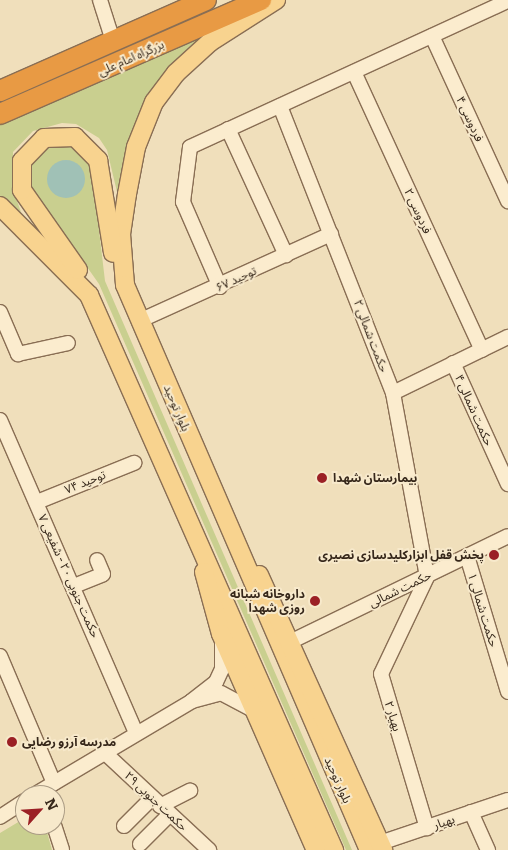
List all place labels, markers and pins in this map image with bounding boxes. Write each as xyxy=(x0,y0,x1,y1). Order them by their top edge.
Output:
marker: بیمارستان شهدا xyxy=(315,471,329,485)
place label: بیمارستان شهدا xyxy=(333,471,417,485)
place label: پخش قفل ابزارکلیدسازی نصیری xyxy=(318,548,484,562)
marker: پخش قفل ابزارکلیدسازی نصیری xyxy=(488,549,500,561)
place label: داروخانه شبانه روزی شهدا xyxy=(230,587,305,615)
marker: داروخانه شبانه روزی شهدا xyxy=(309,595,321,607)
place label: مدرسه آرزو رضایی xyxy=(22,735,116,749)
marker: مدرسه آرزو رضایی xyxy=(6,736,18,748)

